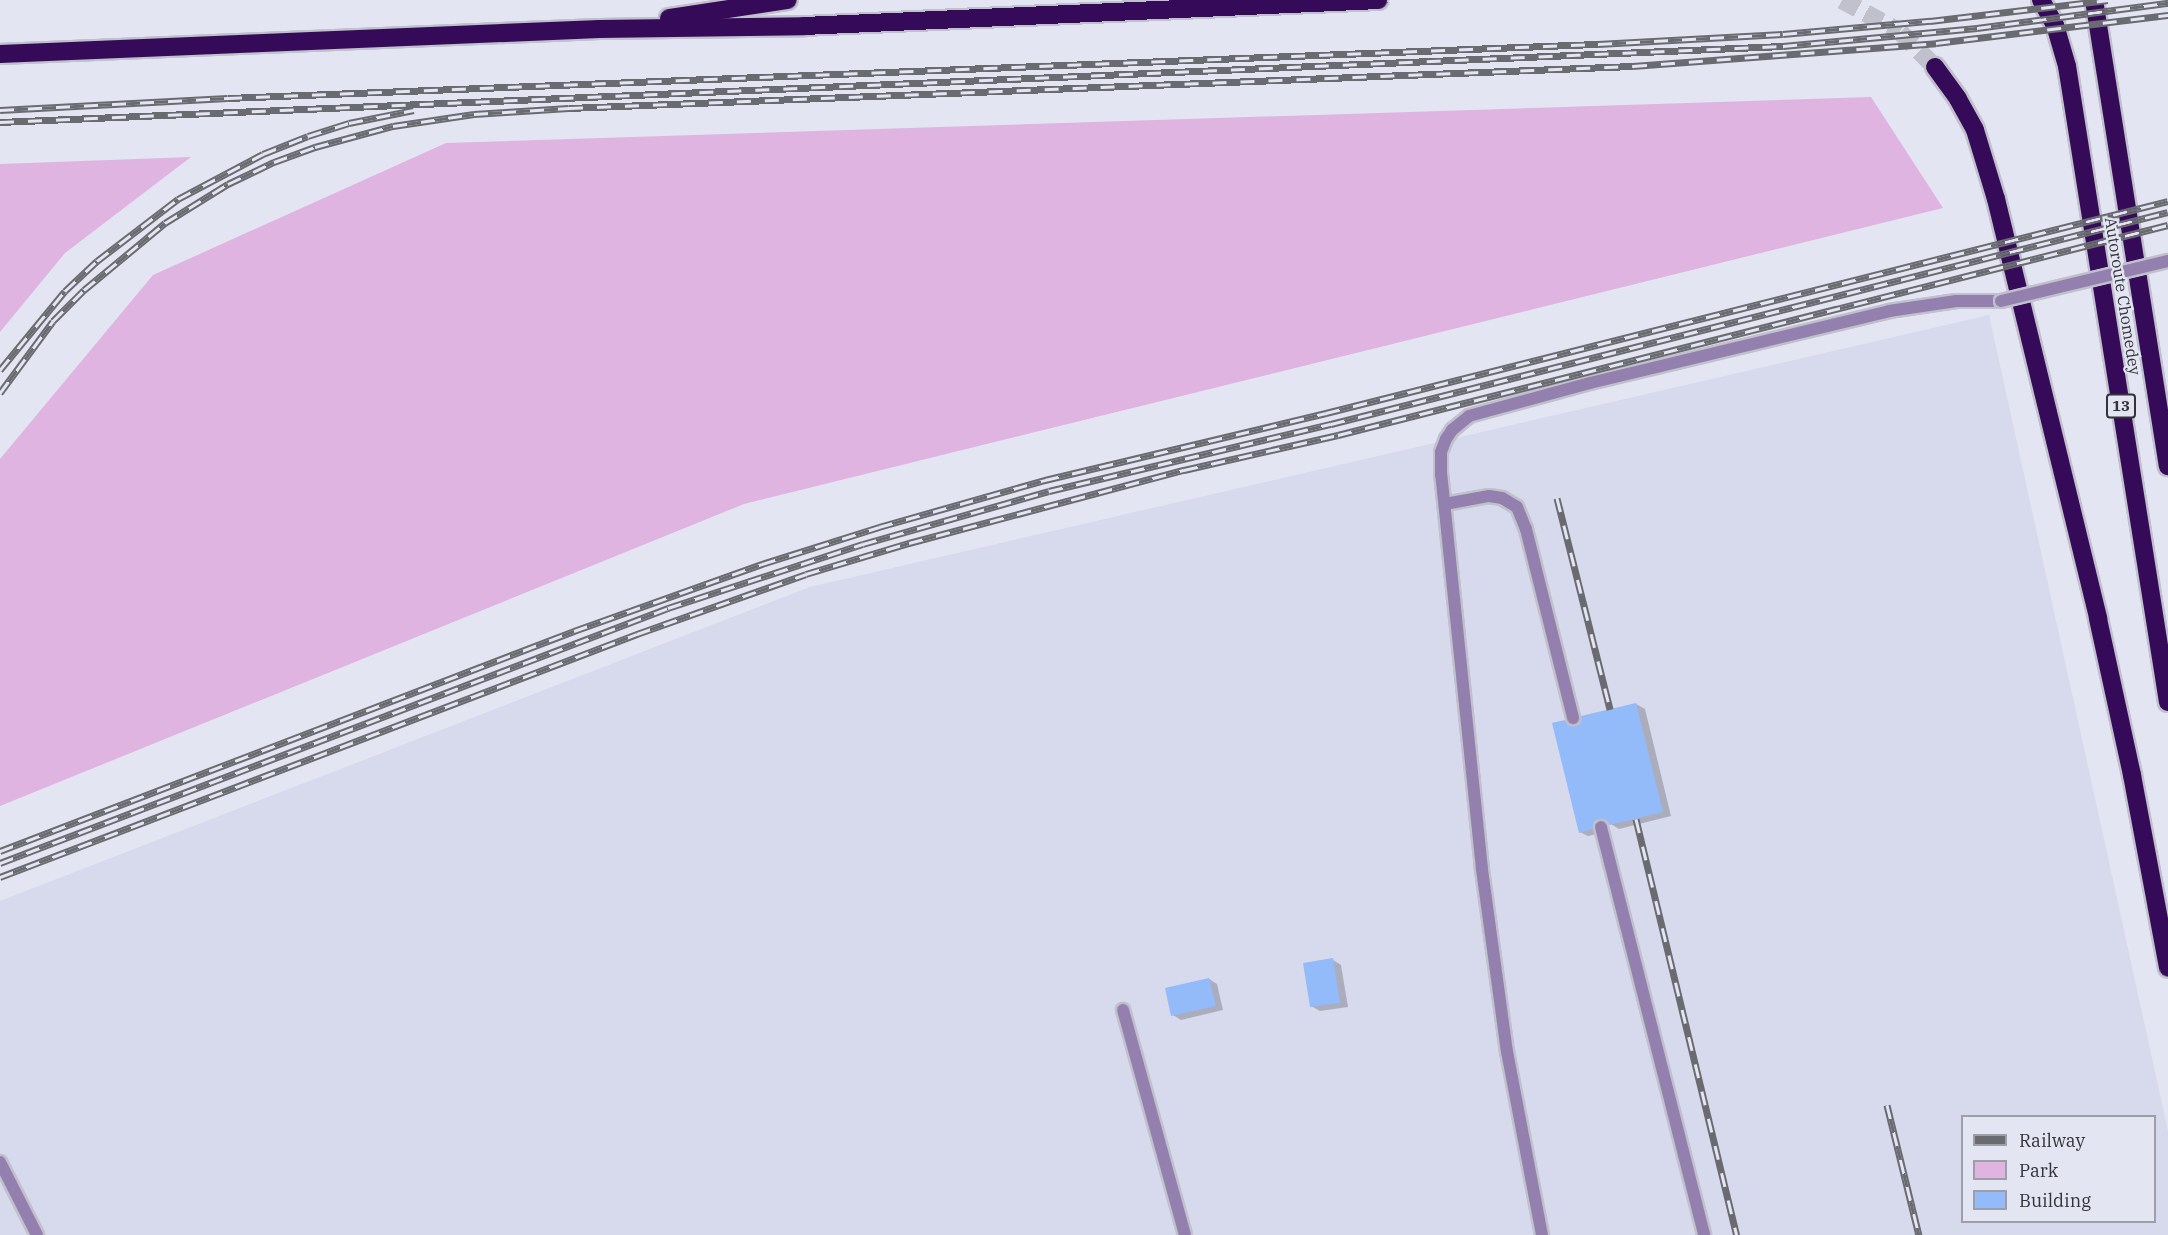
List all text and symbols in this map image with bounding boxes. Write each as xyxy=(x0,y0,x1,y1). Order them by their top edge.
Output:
street label: Autoroute Chomedey xyxy=(2101,216,2145,376)
road number: 13 xyxy=(2106,394,2136,418)
legend xyxy=(1961,1115,2156,1223)
text: Railway xyxy=(2019,1129,2085,1152)
text: Park xyxy=(2019,1159,2058,1182)
text: Building xyxy=(2019,1189,2091,1212)

